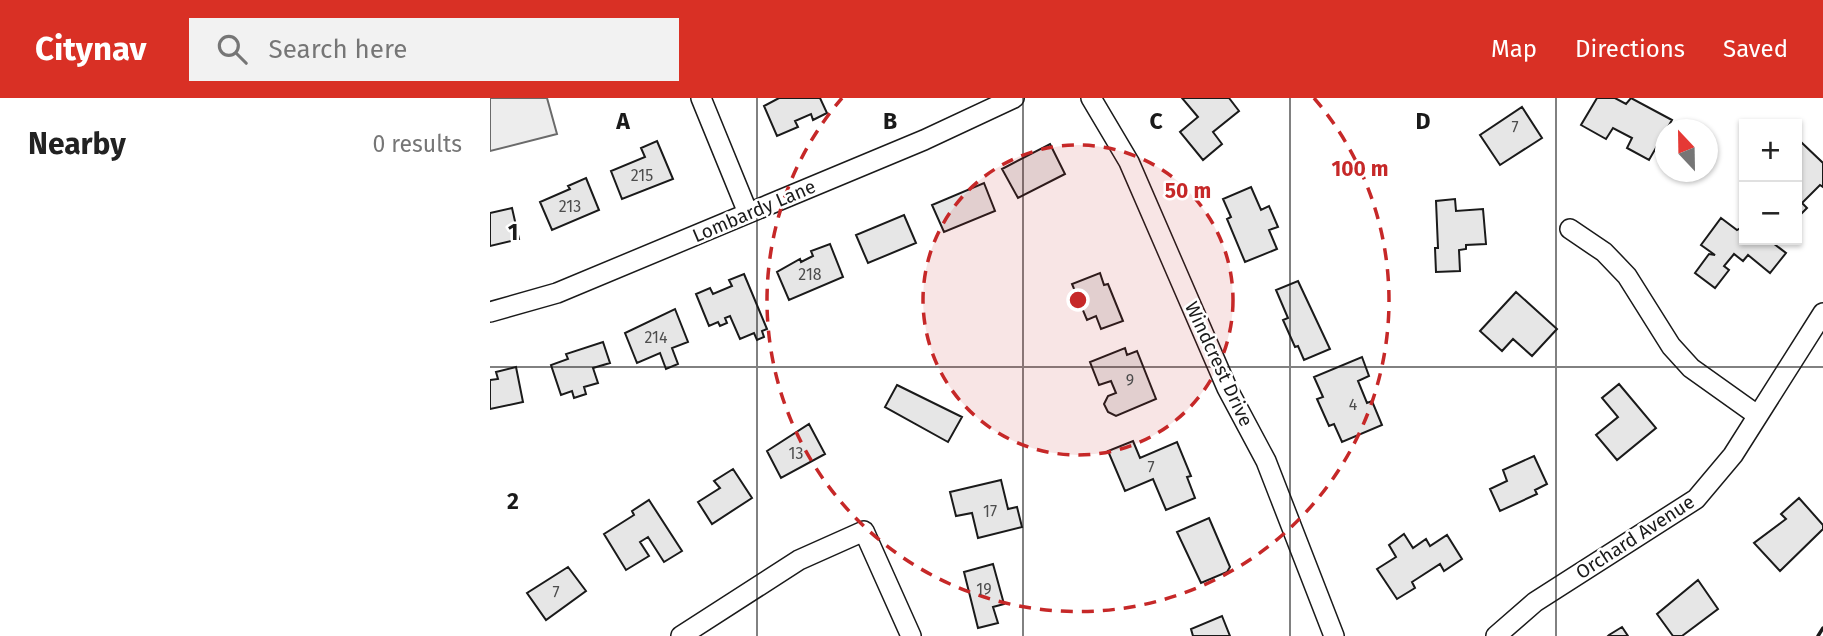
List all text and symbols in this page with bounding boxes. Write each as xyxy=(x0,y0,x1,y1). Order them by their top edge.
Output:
search box xyxy=(189,18,679,81)
text: Citynav xyxy=(35,29,147,69)
icon: search xyxy=(213,30,251,68)
text: Search here xyxy=(269,34,407,65)
text: Map xyxy=(1491,35,1537,63)
text: Directions xyxy=(1575,35,1685,63)
text: Saved xyxy=(1723,35,1788,63)
text: A xyxy=(615,107,630,135)
text: B xyxy=(883,107,897,135)
text: C xyxy=(1149,107,1163,135)
text: D xyxy=(1416,107,1431,135)
house number: 7 xyxy=(1511,118,1519,137)
north arrow xyxy=(1655,119,1718,182)
map controls xyxy=(1739,119,1802,245)
button: + xyxy=(1739,119,1802,182)
text: Nearby xyxy=(28,126,126,162)
text: 0 results xyxy=(372,130,462,158)
text: 100 m xyxy=(1331,156,1389,182)
house number: 215 xyxy=(631,166,653,185)
street label: Lombardy Lane xyxy=(689,175,819,247)
text: 50 m xyxy=(1165,178,1211,204)
button: − xyxy=(1739,182,1802,245)
house number: 213 xyxy=(559,197,581,216)
text: 1 xyxy=(508,218,518,246)
house number: 218 xyxy=(798,265,822,284)
centre of rings xyxy=(1066,288,1090,312)
street label: Windcrest Drive xyxy=(1180,298,1258,430)
house number: 214 xyxy=(645,328,668,347)
house number: 9 xyxy=(1126,371,1134,390)
house number: 4 xyxy=(1349,395,1358,414)
house number: 13 xyxy=(789,444,803,463)
house number: 7 xyxy=(1147,458,1155,477)
text: 2 xyxy=(507,487,519,515)
street label: Orchard Avenue xyxy=(1571,490,1699,584)
house number: 17 xyxy=(983,502,997,521)
house number: 19 xyxy=(976,580,992,599)
house number: 7 xyxy=(552,583,560,602)

